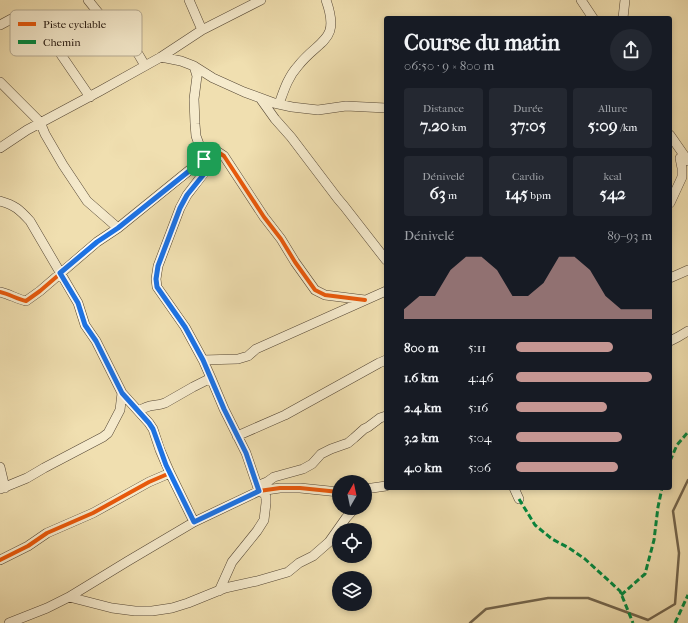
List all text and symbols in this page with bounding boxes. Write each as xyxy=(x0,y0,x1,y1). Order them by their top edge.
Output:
legend xyxy=(10,10,142,56)
text: Piste cyclable xyxy=(43,18,107,31)
button: share xyxy=(610,29,652,71)
text: Course du matin xyxy=(404,30,560,56)
text: Chemin xyxy=(43,36,81,49)
text: 06:50 · 9 × 800 m xyxy=(404,58,494,73)
text: Distance xyxy=(423,102,464,115)
text: Durée xyxy=(513,102,543,115)
text: Allure xyxy=(598,102,627,115)
text: 7.20 xyxy=(420,115,449,135)
text: 37:05 xyxy=(510,115,546,135)
text: 5:09 xyxy=(588,115,618,135)
text: km xyxy=(449,121,467,134)
text: /km xyxy=(618,121,637,134)
pin xyxy=(187,142,221,176)
icon: arrive xyxy=(193,148,215,170)
text: Dénivelé xyxy=(422,170,465,183)
text: Cardio xyxy=(512,170,544,183)
text: kcal xyxy=(603,170,622,183)
text: 63 xyxy=(429,183,446,203)
text: 145 xyxy=(505,183,528,203)
text: 542 xyxy=(600,183,626,203)
text: m xyxy=(446,189,457,202)
text: bpm xyxy=(528,189,551,202)
text: Dénivelé xyxy=(404,228,454,243)
text: 89–93 m xyxy=(607,228,652,243)
text: 800 m xyxy=(404,340,438,355)
text: 5:11 xyxy=(468,340,486,355)
text: 1.6 km xyxy=(404,370,438,385)
text: 4:46 xyxy=(468,370,494,385)
text: 2.4 km xyxy=(404,400,441,415)
text: 5:16 xyxy=(468,400,488,415)
text: 3.2 km xyxy=(404,430,439,445)
text: 5:04 xyxy=(468,430,491,445)
text: 4.0 km xyxy=(404,460,442,475)
text: 5:06 xyxy=(468,460,491,475)
north arrow xyxy=(332,475,372,515)
map controls xyxy=(332,475,372,611)
button: locate xyxy=(332,523,372,563)
button: layers xyxy=(332,571,372,611)

